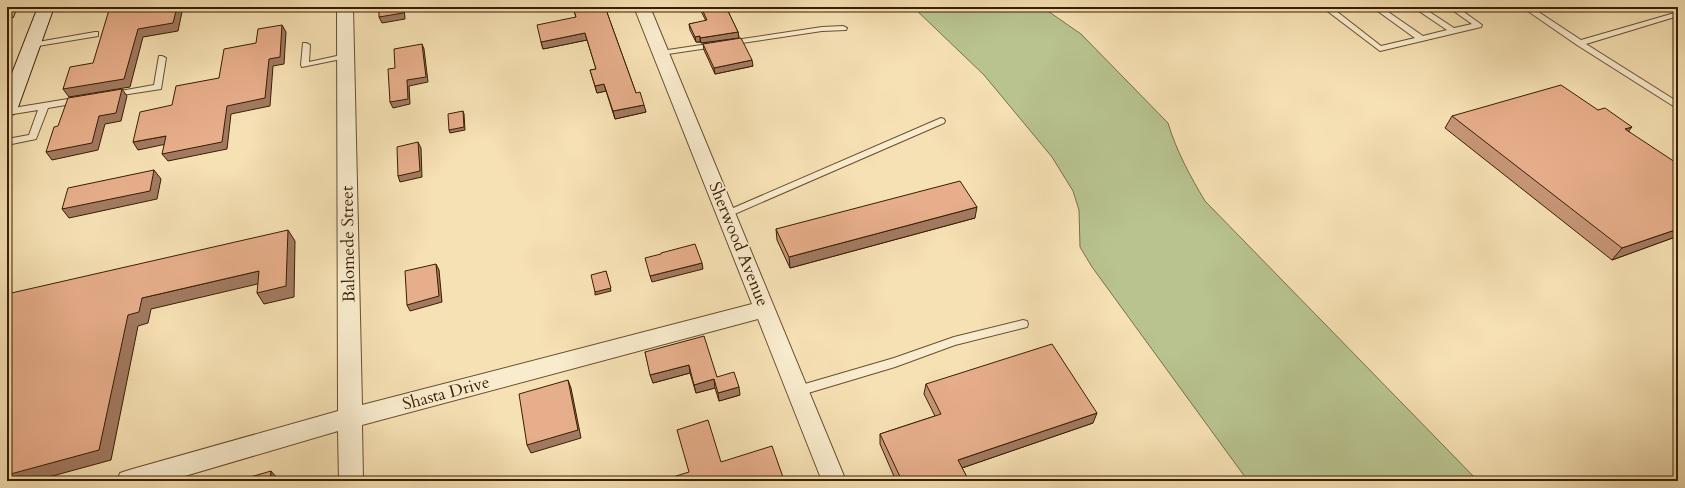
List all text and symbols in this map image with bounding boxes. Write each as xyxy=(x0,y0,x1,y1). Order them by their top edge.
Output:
street label: Sherwood Avenue xyxy=(704,178,774,310)
street label: Balomede Street xyxy=(335,185,361,303)
street label: Shasta Drive xyxy=(400,370,492,416)

